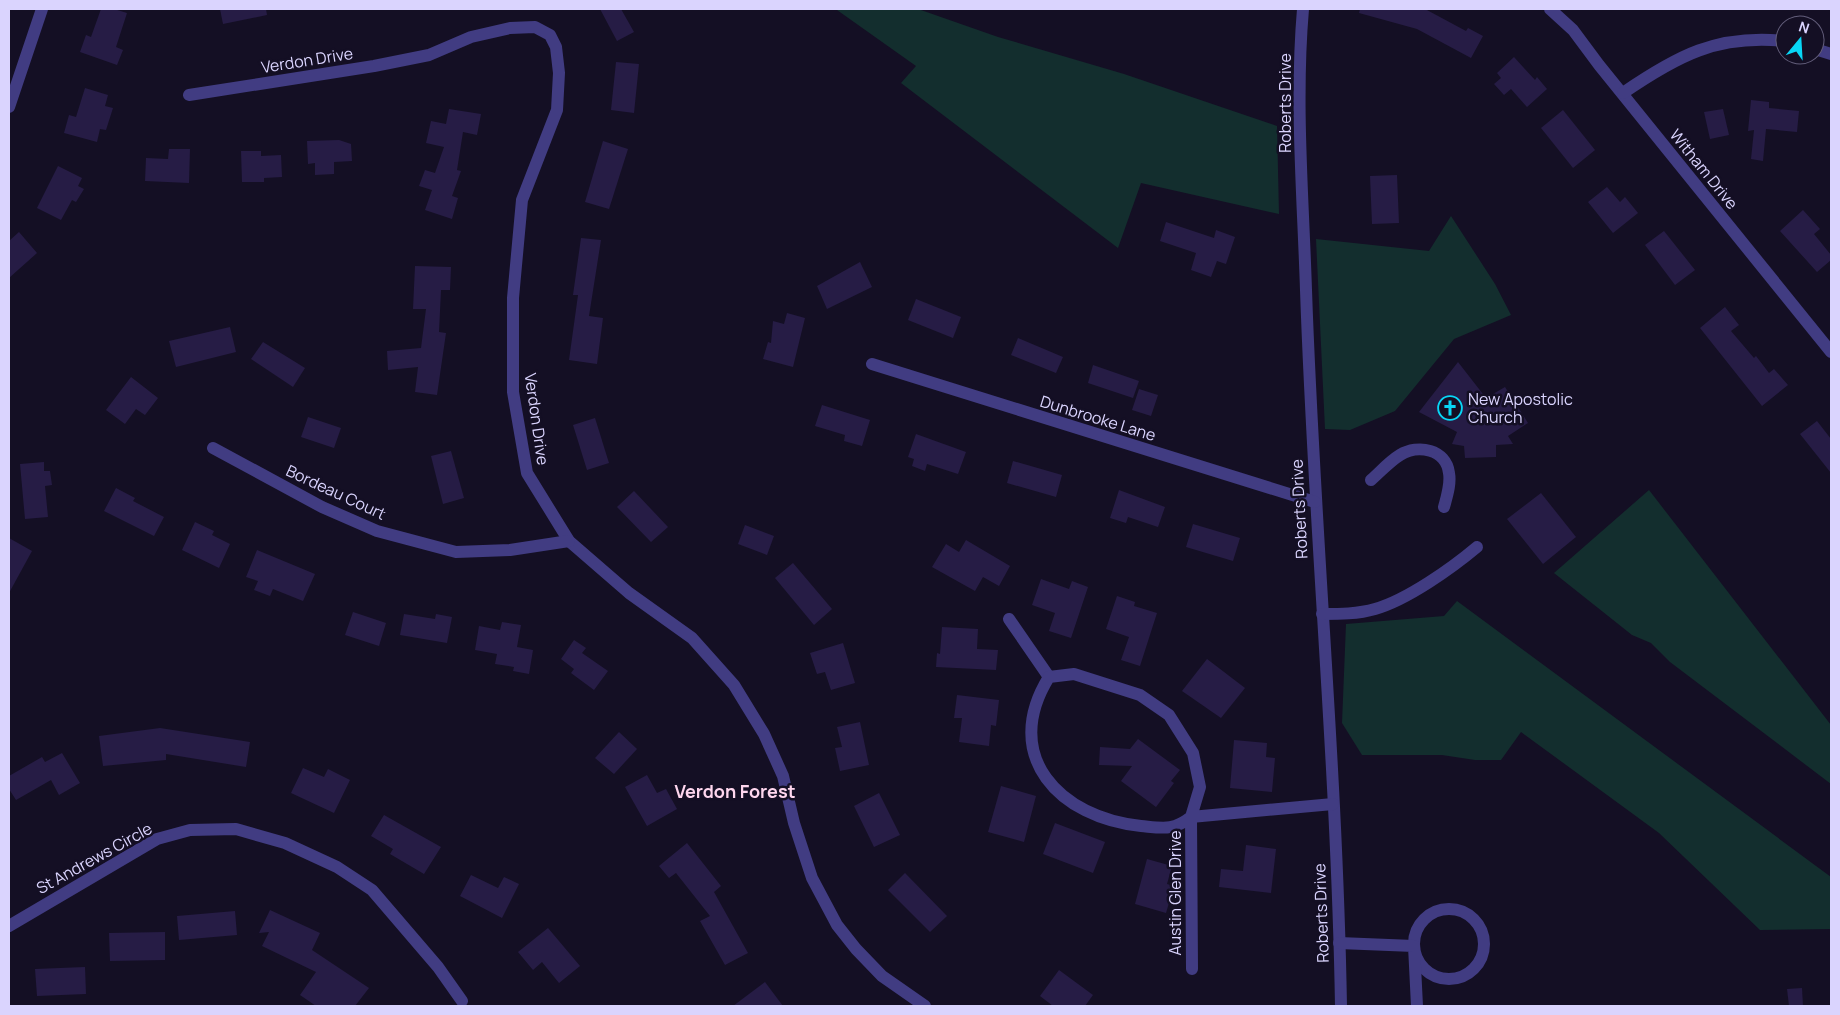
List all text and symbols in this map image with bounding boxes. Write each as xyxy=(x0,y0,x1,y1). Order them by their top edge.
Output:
north arrow xyxy=(1775,15,1825,65)
text: N xyxy=(1796,17,1812,38)
street label: Verdon Drive xyxy=(259,42,355,78)
street label: Roberts Drive xyxy=(1274,53,1296,153)
street label: Witham Drive xyxy=(1665,124,1743,214)
street label: Verdon Drive xyxy=(520,372,554,466)
place label: New Apostolic Church xyxy=(1468,388,1573,428)
street label: Dunbrooke Lane xyxy=(1037,390,1159,446)
church icon: New Apostolic Church xyxy=(1437,395,1463,421)
street label: Bordeau Court xyxy=(283,459,389,525)
street label: Roberts Drive xyxy=(1285,459,1313,559)
district label: Verdon Forest xyxy=(674,779,796,803)
street label: St Andrews Circle xyxy=(32,817,156,899)
street label: Austin Glen Drive xyxy=(1164,830,1186,956)
street label: Roberts Drive xyxy=(1308,863,1334,963)

